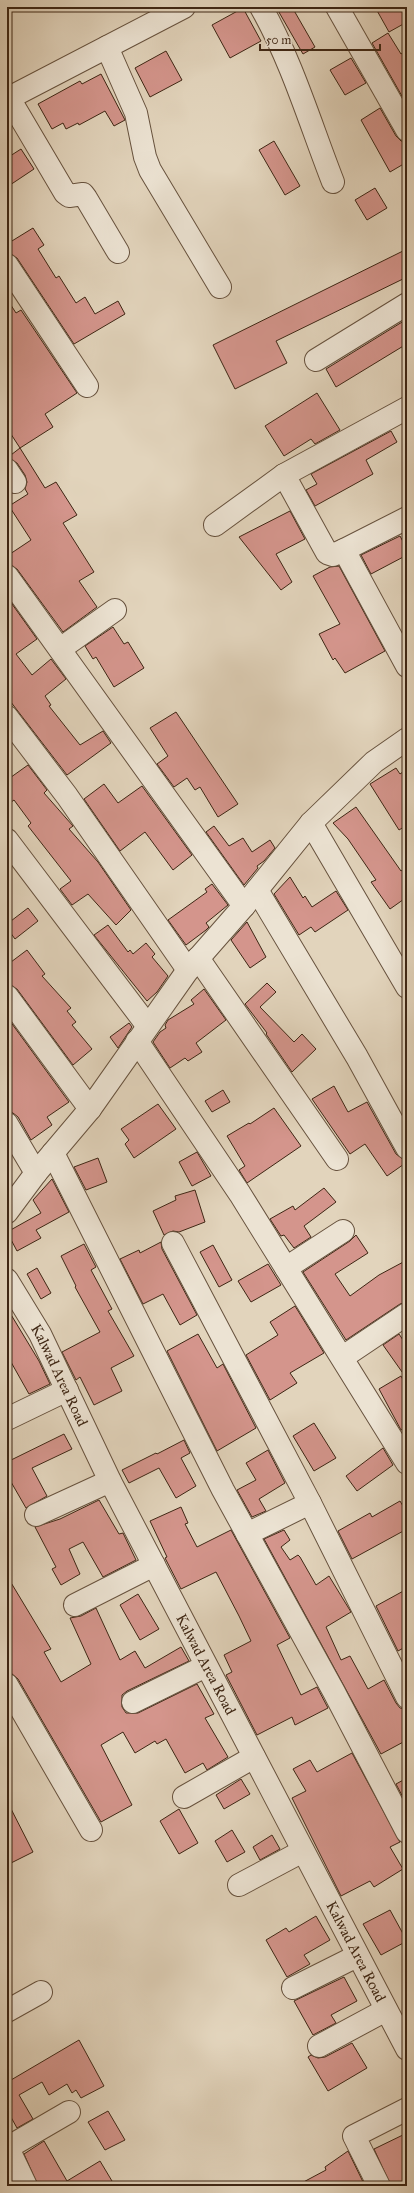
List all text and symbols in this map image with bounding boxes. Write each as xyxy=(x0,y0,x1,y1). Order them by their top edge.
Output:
scale bar xyxy=(260,26,380,52)
text: 50 m xyxy=(266,33,291,47)
street label: Kalwad Area Road xyxy=(27,1321,92,1430)
street label: Kalwad Area Road xyxy=(172,1611,240,1718)
street label: Kalwad Area Road xyxy=(322,1898,390,2005)

